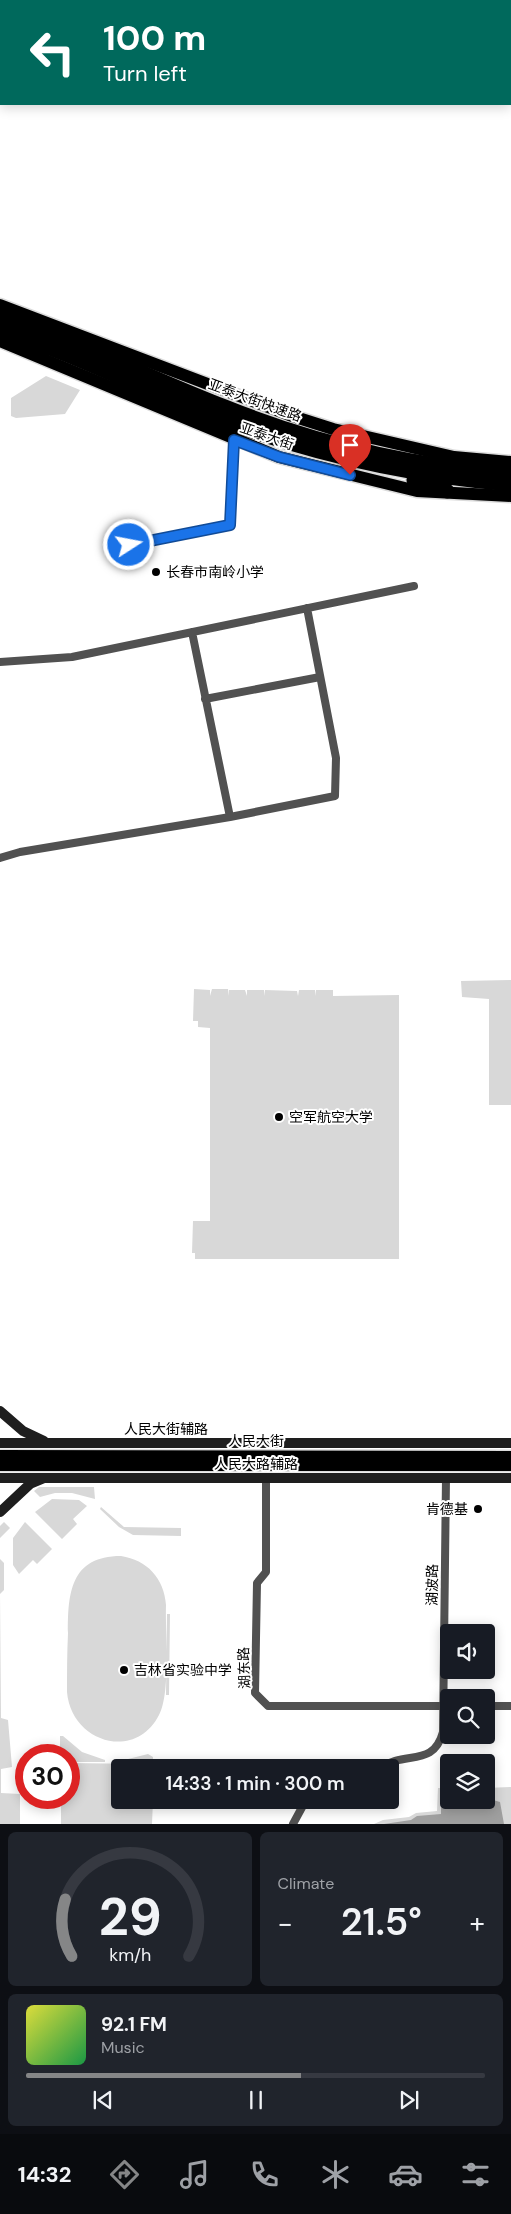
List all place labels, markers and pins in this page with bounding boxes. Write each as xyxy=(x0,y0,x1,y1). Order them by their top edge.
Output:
pin xyxy=(329,424,371,475)
place label: 长春市南岭小学 xyxy=(166,563,264,581)
marker: 长春市南岭小学 xyxy=(150,566,162,578)
place label: 空军航空大学 xyxy=(289,1108,373,1126)
marker: 空军航空大学 xyxy=(273,1111,285,1123)
place label: 肯德基 xyxy=(426,1500,468,1518)
marker: 肯德基 xyxy=(472,1503,484,1515)
place label: 吉林省实验中学 xyxy=(134,1661,232,1679)
marker: 吉林省实验中学 xyxy=(118,1664,130,1676)

